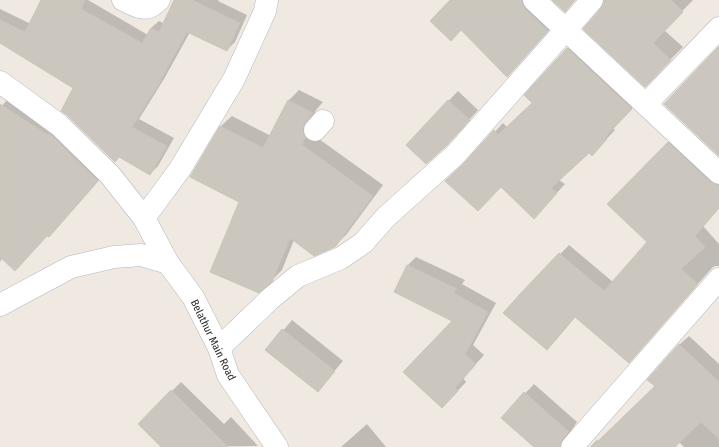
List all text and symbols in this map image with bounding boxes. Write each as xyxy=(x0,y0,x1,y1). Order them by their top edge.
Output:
street label: Belathur Main Road xyxy=(188,297,238,383)

